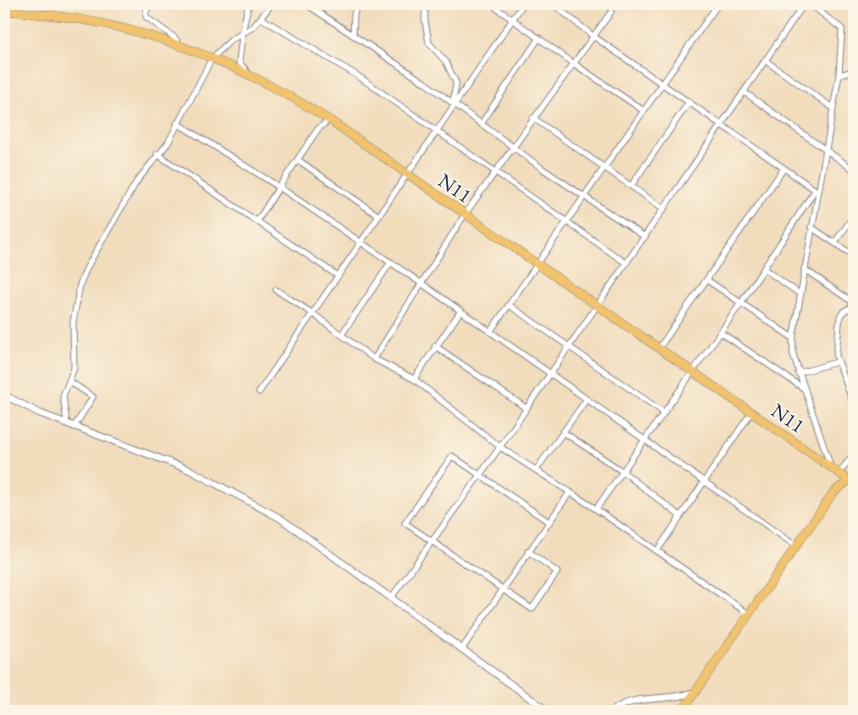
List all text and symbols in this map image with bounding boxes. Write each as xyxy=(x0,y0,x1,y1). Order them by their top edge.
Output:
street label: N11 xyxy=(433,167,477,209)
street label: N11 xyxy=(766,397,810,439)

